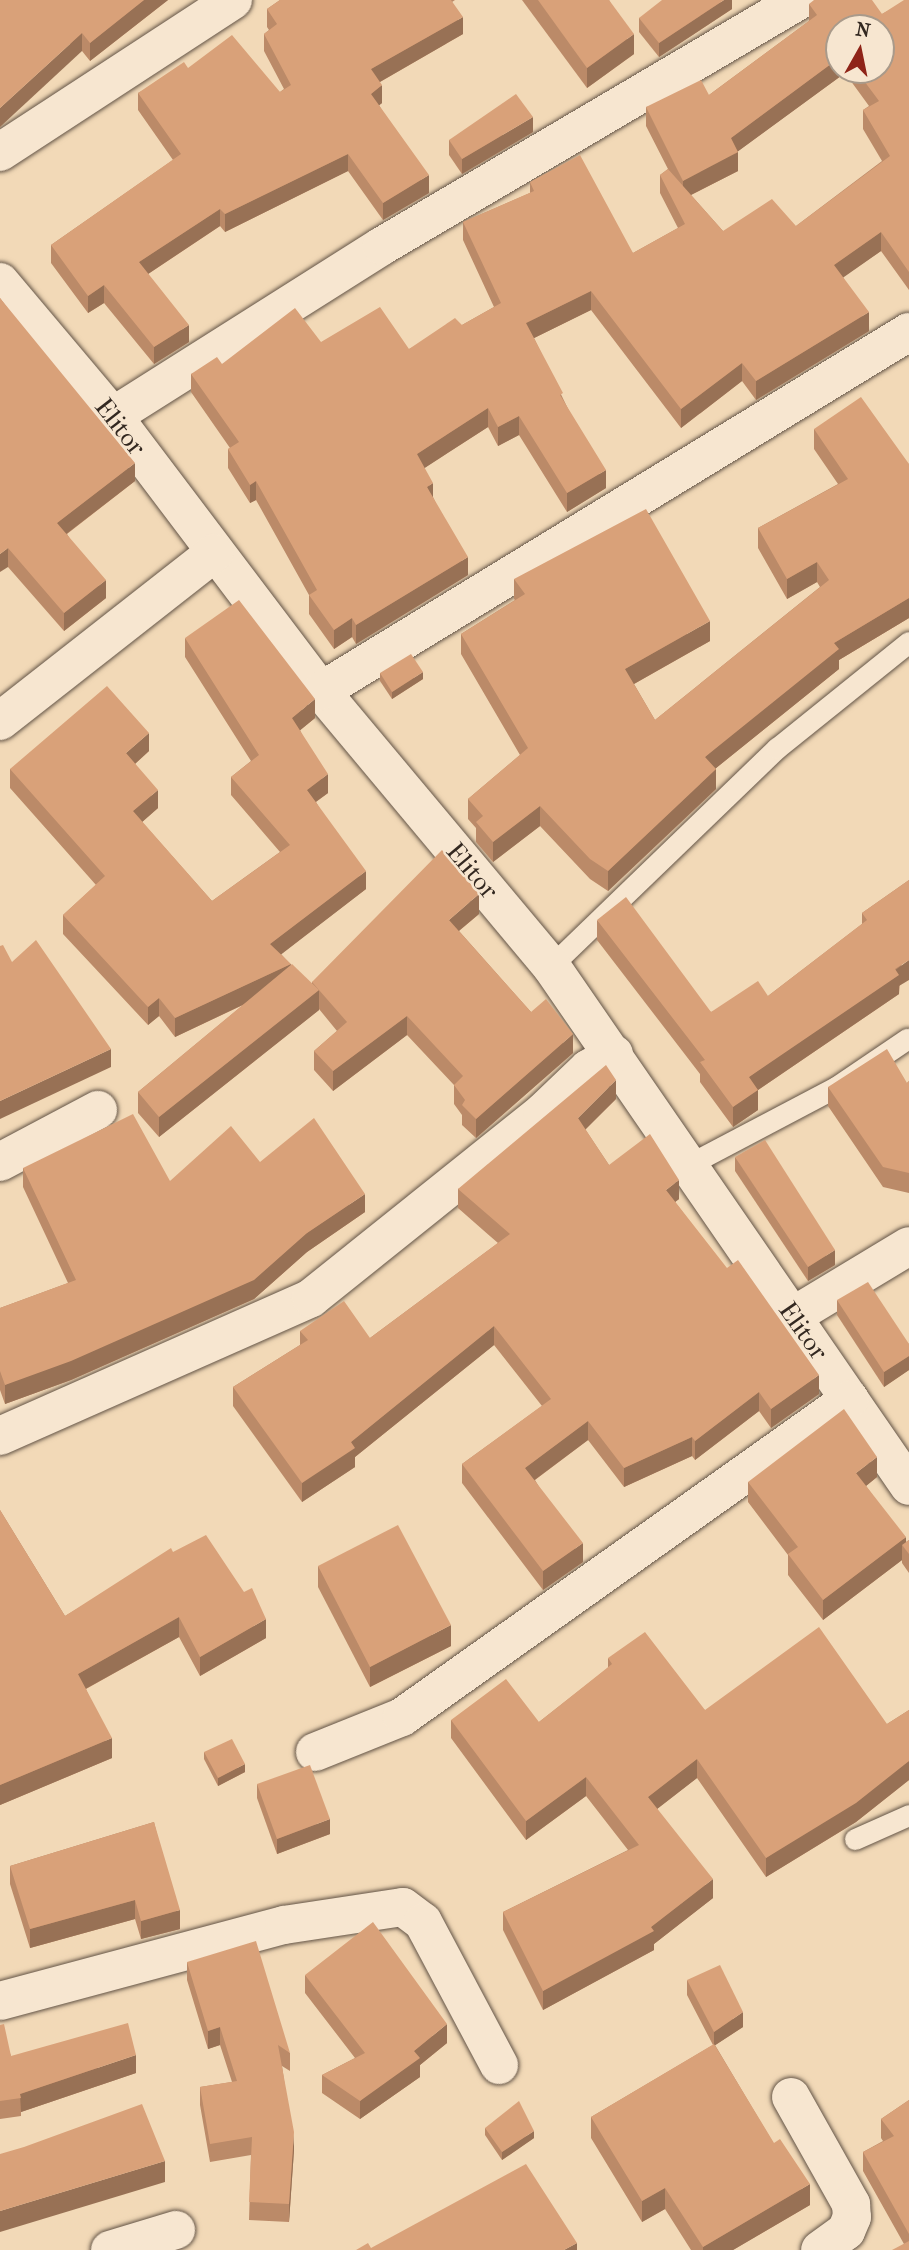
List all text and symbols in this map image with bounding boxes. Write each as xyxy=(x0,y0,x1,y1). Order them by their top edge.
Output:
north arrow xyxy=(825,14,895,84)
text: N xyxy=(854,18,872,42)
street label: Elitor xyxy=(88,392,152,462)
street label: Elitor xyxy=(440,836,504,906)
street label: Elitor xyxy=(772,1296,834,1366)

